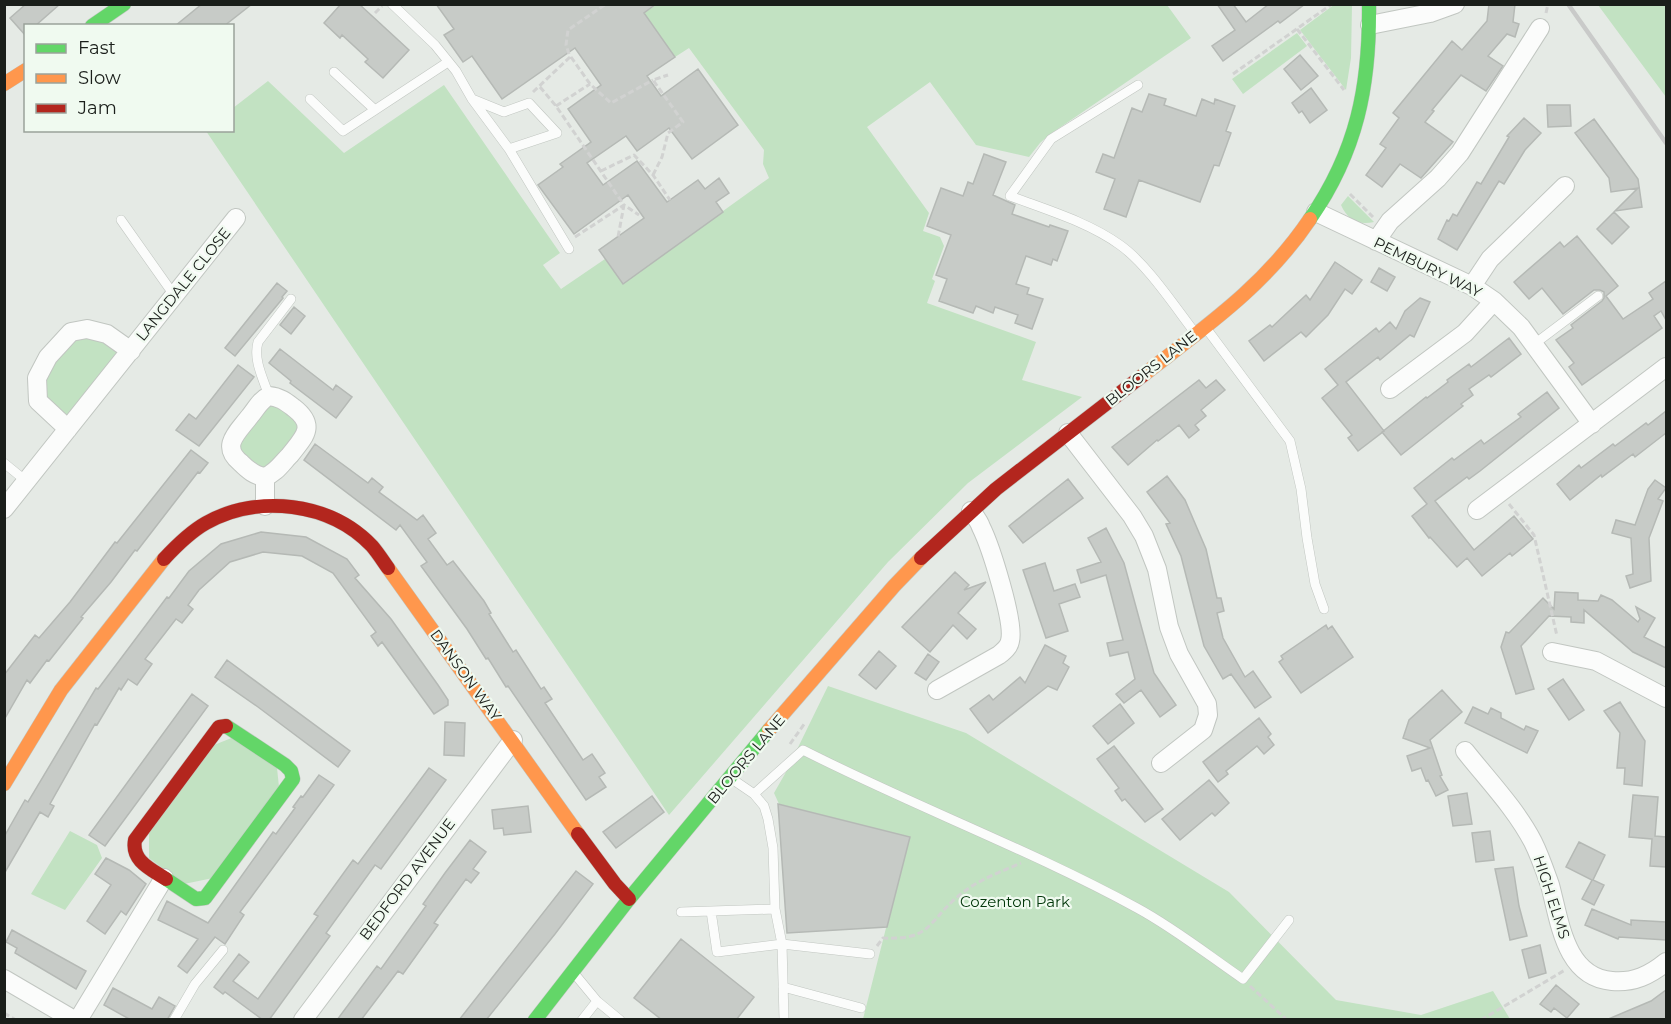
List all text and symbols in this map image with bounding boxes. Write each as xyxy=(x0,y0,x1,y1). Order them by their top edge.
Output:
legend xyxy=(24,24,234,132)
text: Fast xyxy=(78,37,116,59)
text: Slow xyxy=(78,67,121,89)
text: Jam xyxy=(77,97,117,119)
street label: LANGDALE CLOSE xyxy=(131,224,235,344)
street label: PEMBURY WAY xyxy=(1371,233,1486,302)
street label: BLOORS LANE xyxy=(1101,326,1201,410)
street label: DANSON WAY xyxy=(426,625,506,725)
street label: BLOORS LANE xyxy=(703,710,789,808)
street label: BEDFORD AVENUE xyxy=(355,814,459,944)
street label: HIGH ELMS xyxy=(1530,853,1574,941)
park label: Cozenton Park xyxy=(960,892,1070,911)

